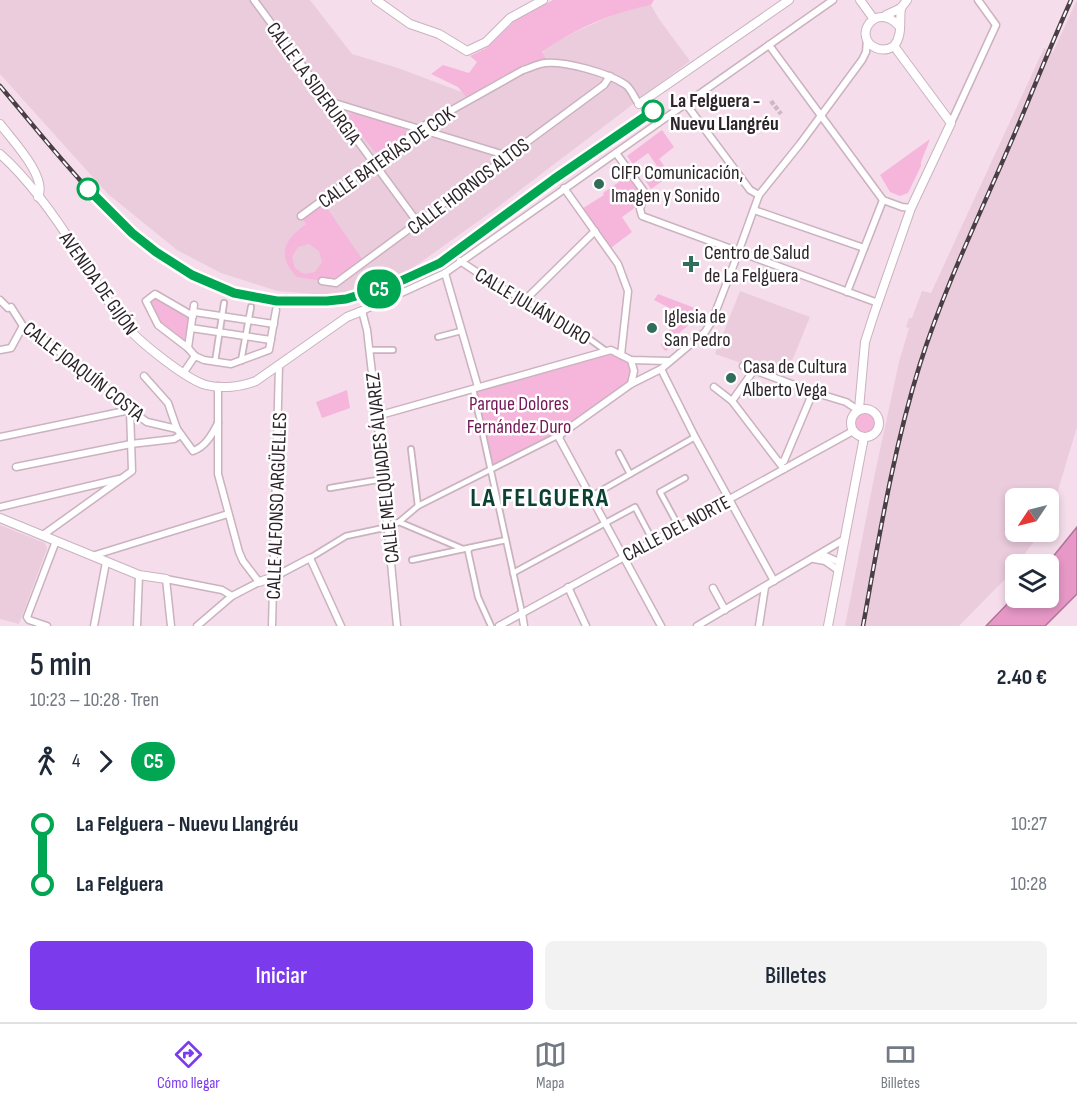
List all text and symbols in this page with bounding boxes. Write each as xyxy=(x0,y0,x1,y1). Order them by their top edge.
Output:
street label: CALLE LA SIDERURGIA xyxy=(261,18,366,150)
place label: La Felguera - Nuevu Llangréu xyxy=(670,89,779,136)
marker: La Felguera - Nuevu Llangréu xyxy=(642,100,664,122)
street label: CALLE BATERÍAS DE COK xyxy=(314,102,459,214)
street label: CALLE HORNOS ALTOS xyxy=(403,133,534,240)
place label: CIFP Comunicación, Imagen y Sonido xyxy=(611,161,744,208)
marker: CIFP Comunicación, Imagen y Sonido xyxy=(592,177,606,191)
unlabelled marker xyxy=(77,178,99,200)
street label: AVENIDA DE GIJÓN xyxy=(53,227,143,340)
place label: Centro de Salud de La Felguera xyxy=(704,241,810,288)
marker: Centro de Salud de La Felguera xyxy=(682,255,700,273)
street label: CALLE JULIÁN DURO xyxy=(470,263,595,351)
line badge: C5 xyxy=(352,270,406,308)
text: C5 xyxy=(369,277,389,302)
place label: Iglesia de San Pedro xyxy=(664,305,731,352)
street label: CALLE JOAQUÍN COSTA xyxy=(18,317,149,427)
marker: Iglesia de San Pedro xyxy=(645,321,659,335)
place label: Casa de Cultura Alberto Vega xyxy=(742,355,847,402)
street label: CALLE MELQUIADES ÁLVAREZ xyxy=(361,371,405,564)
marker: Casa de Cultura Alberto Vega xyxy=(724,371,738,385)
park label: Parque Dolores Fernández Duro xyxy=(467,392,571,439)
street label: CALLE ALFONSO ARGÜELLES xyxy=(262,412,292,600)
district label: LA FELGUERA xyxy=(470,483,610,514)
north arrow xyxy=(1005,488,1059,542)
map controls xyxy=(1005,488,1059,608)
street label: CALLE DEL NORTE xyxy=(619,490,734,567)
button: layers xyxy=(1005,554,1059,608)
text: 5 min xyxy=(30,645,92,685)
text: 2.40 € xyxy=(997,664,1047,691)
text: 10:23 – 10:28 · Tren xyxy=(30,688,159,712)
icon: walk xyxy=(30,745,63,778)
icon: forward xyxy=(89,745,122,778)
text: 4 xyxy=(72,749,80,773)
text: C5 xyxy=(143,749,163,774)
text: La Felguera - Nuevu Llangréu xyxy=(76,811,298,838)
text: 10:27 xyxy=(1011,812,1047,836)
text: La Felguera xyxy=(76,871,164,898)
text: 10:28 xyxy=(1011,872,1047,896)
button: Iniciar xyxy=(30,941,533,1010)
button: Billetes xyxy=(545,941,1047,1010)
tab: Cómo llegar xyxy=(157,1038,220,1093)
tab: Mapa xyxy=(534,1038,567,1093)
tab: Billetes xyxy=(881,1038,920,1093)

